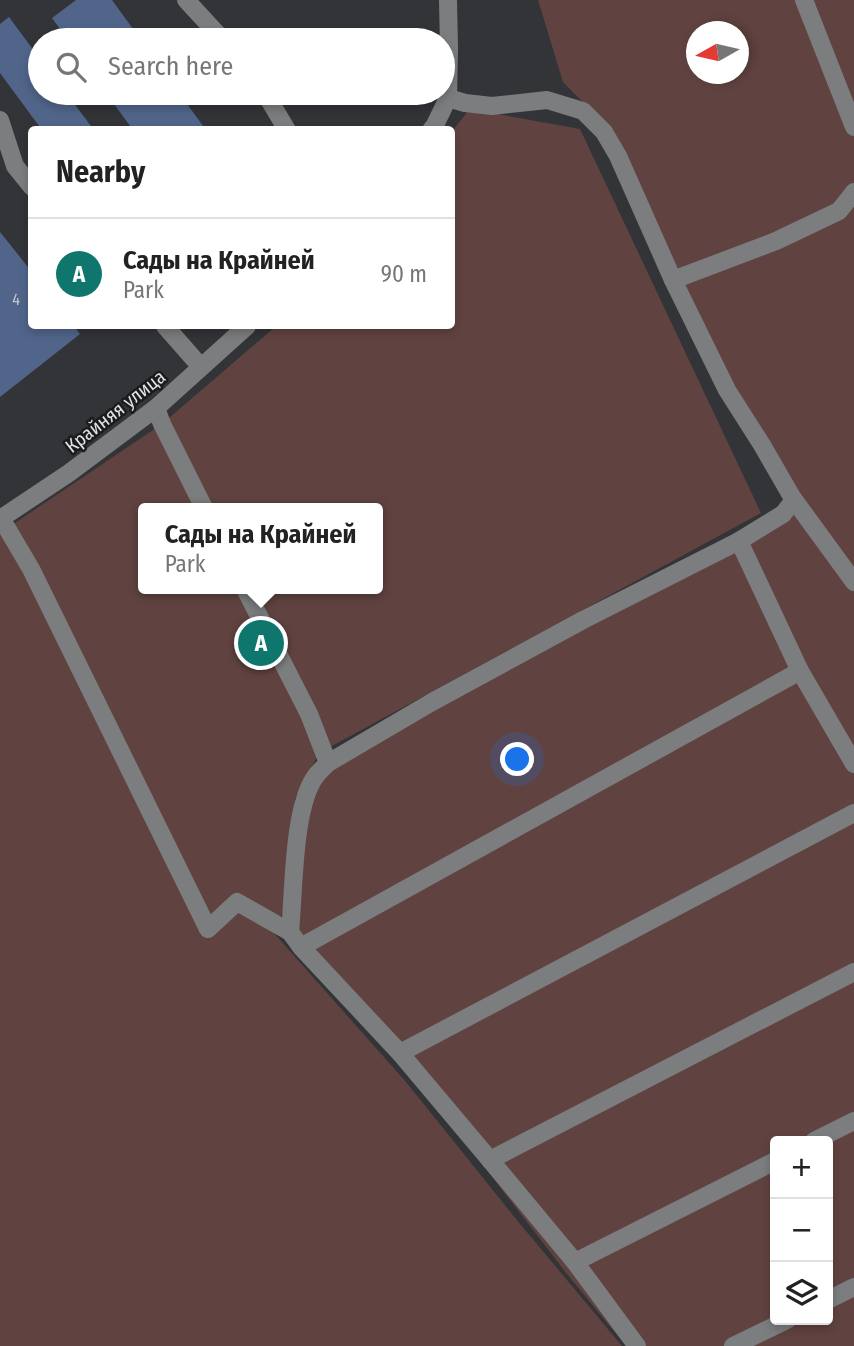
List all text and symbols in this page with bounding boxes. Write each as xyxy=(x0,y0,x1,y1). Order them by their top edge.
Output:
north arrow xyxy=(686,21,749,84)
search box xyxy=(28,28,455,105)
icon: search xyxy=(52,48,90,86)
text: Search here xyxy=(108,51,233,82)
text: Nearby xyxy=(56,154,145,190)
text: Сады на Крайней xyxy=(123,245,315,276)
text: A xyxy=(73,260,85,288)
text: 90 m xyxy=(381,260,427,288)
text: Park xyxy=(123,276,164,304)
house number: 4 xyxy=(12,290,20,309)
street label: Крайняя улица xyxy=(61,365,170,458)
popup xyxy=(138,503,383,594)
text: Сады на Крайней xyxy=(165,519,356,550)
text: Park xyxy=(165,550,206,578)
pin: A xyxy=(238,617,284,669)
your location xyxy=(500,742,534,776)
map controls xyxy=(770,1136,833,1325)
button: + xyxy=(770,1136,833,1199)
button: − xyxy=(770,1199,833,1262)
button: layers xyxy=(770,1262,833,1325)

